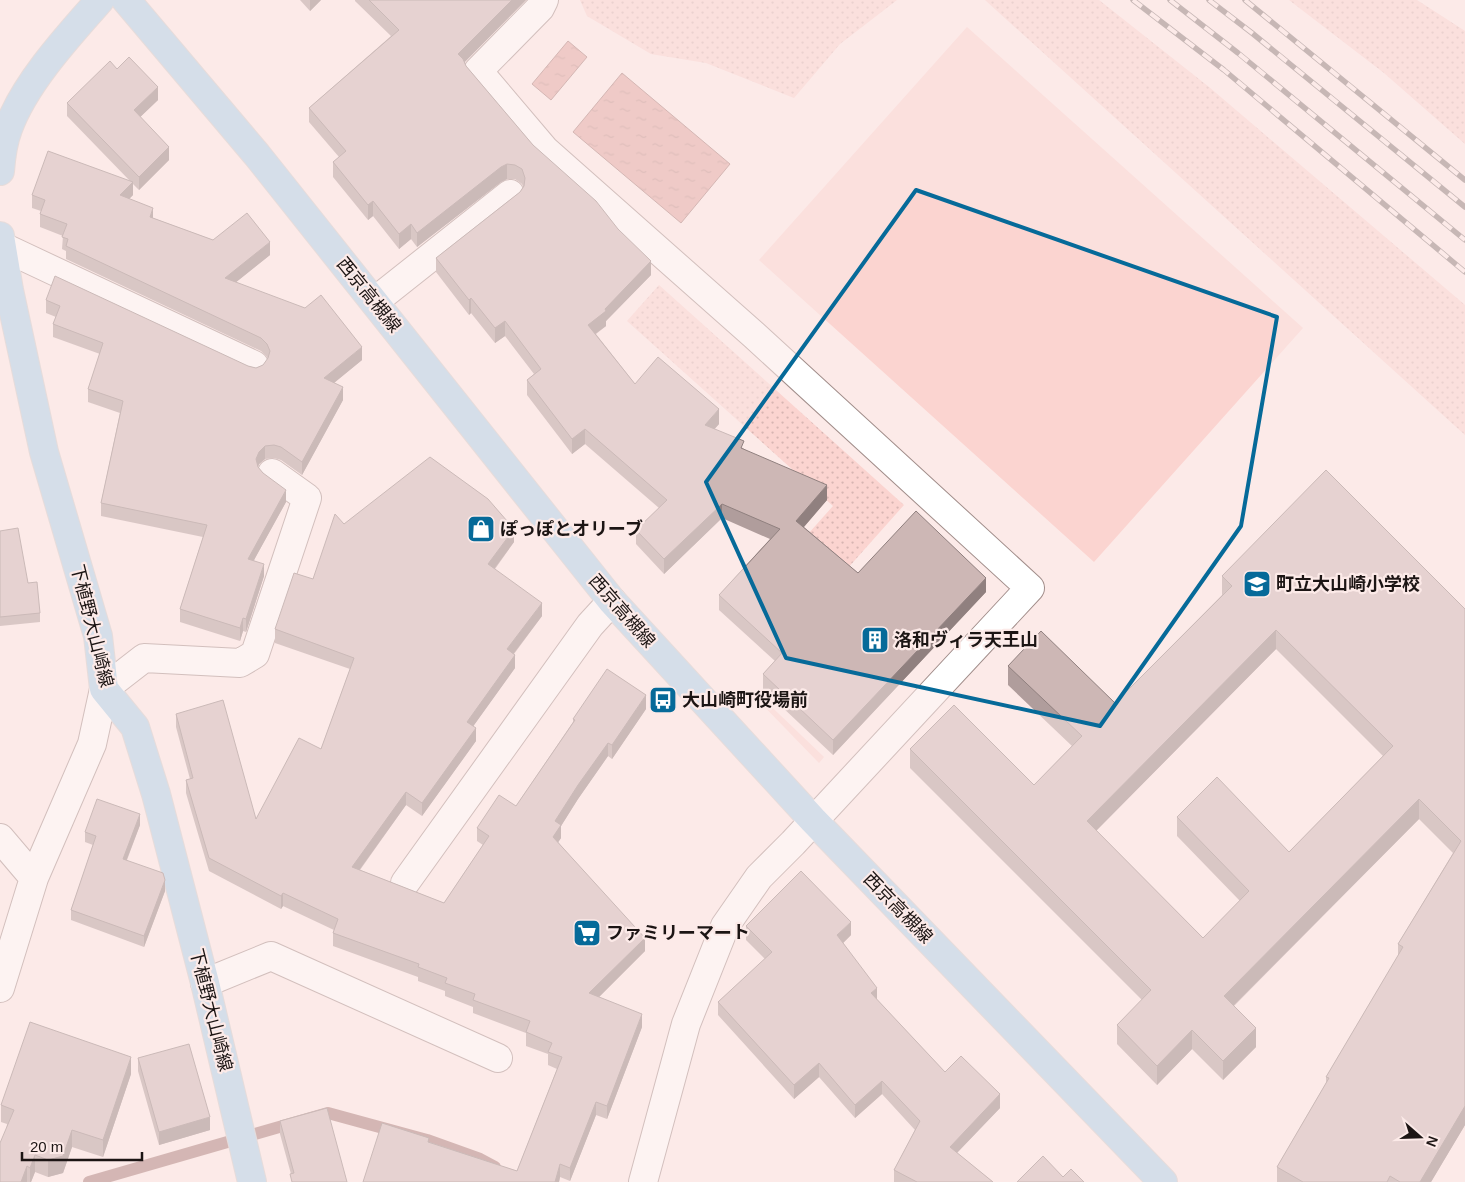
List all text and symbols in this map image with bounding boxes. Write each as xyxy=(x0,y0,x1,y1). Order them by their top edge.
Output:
street label: 西京高槻線 xyxy=(333,254,405,336)
shop icon: ぽっぽとオリーブ xyxy=(466,514,496,544)
place label: ぽっぽとオリーブ xyxy=(500,519,643,539)
street label: 下植野大山崎線 xyxy=(67,562,117,690)
school or university icon: 町立大山崎小学校 xyxy=(1242,569,1272,599)
street label: 西京高槻線 xyxy=(585,570,659,652)
place label: 町立大山崎小学校 xyxy=(1276,574,1420,594)
building icon: 洛和ヴィラ天王山 xyxy=(860,625,890,655)
place label: 洛和ヴィラ天王山 xyxy=(894,629,1038,650)
bus stop icon: 大山崎町役場前 xyxy=(648,685,678,715)
place label: 大山崎町役場前 xyxy=(682,690,808,710)
street label: 西京高槻線 xyxy=(860,869,936,947)
supermarket icon: ファミリーマート xyxy=(572,918,602,948)
place label: ファミリーマート xyxy=(606,923,750,943)
street label: 下植野大山崎線 xyxy=(186,946,236,1074)
north arrow xyxy=(1395,1112,1445,1162)
scale bar xyxy=(22,1130,142,1162)
text: N xyxy=(1423,1134,1441,1149)
text: 20 m xyxy=(30,1138,63,1155)

